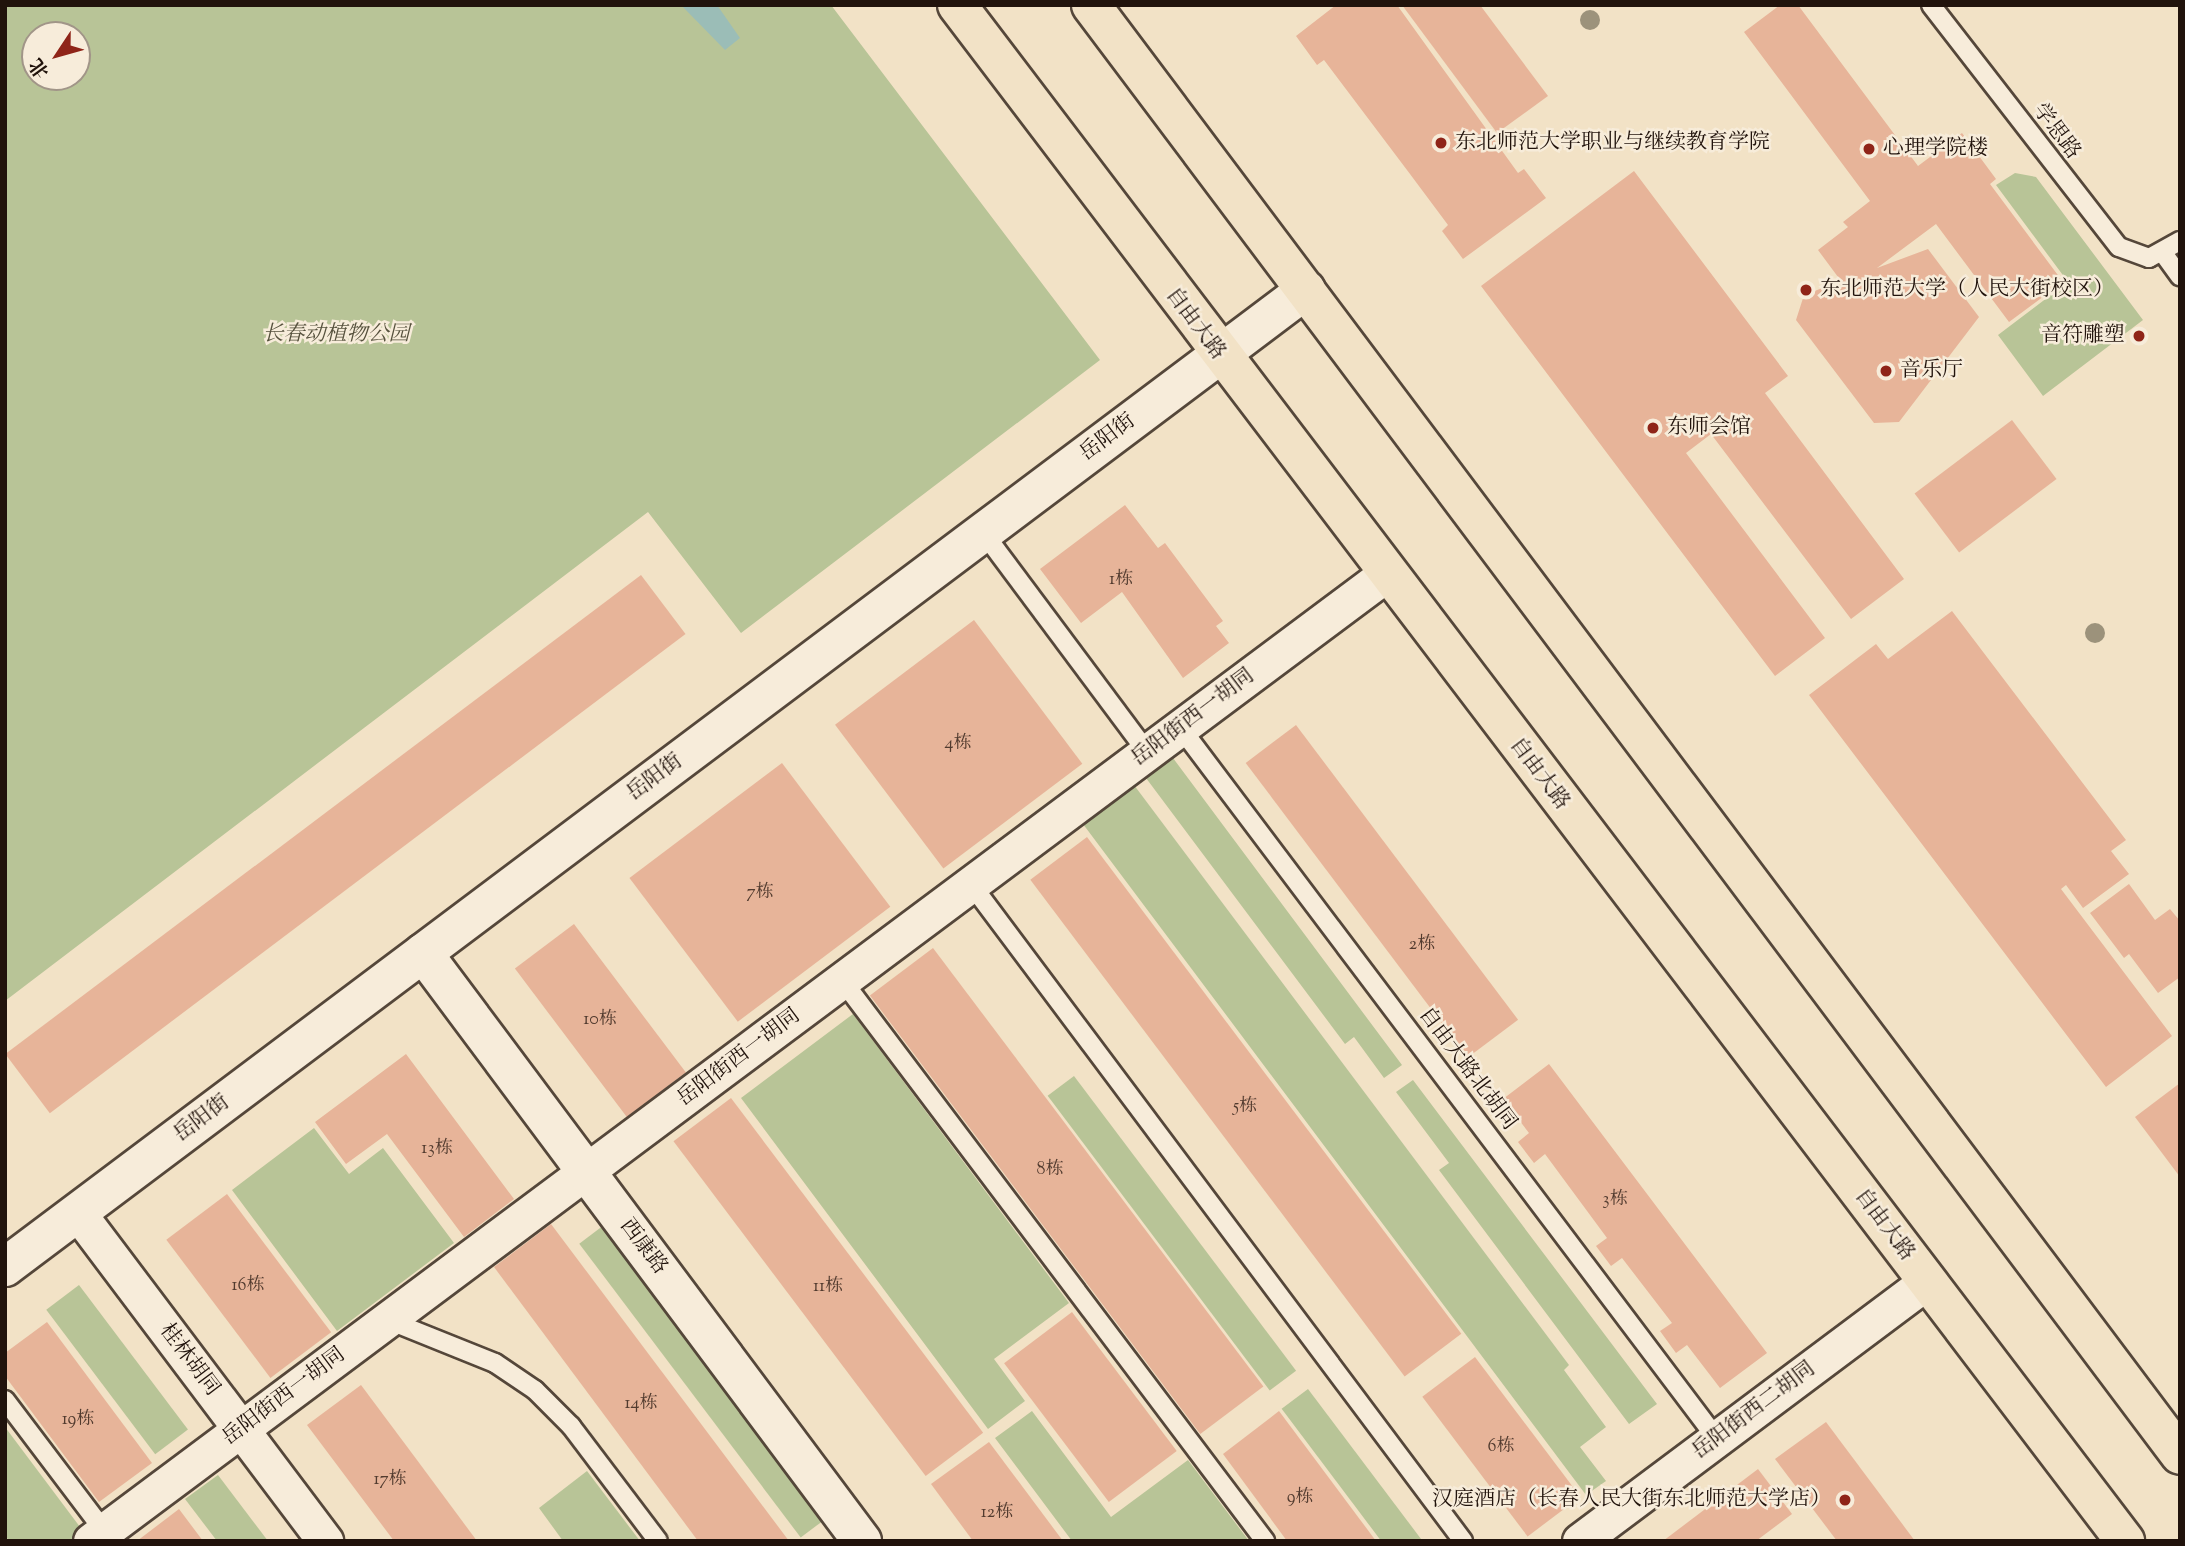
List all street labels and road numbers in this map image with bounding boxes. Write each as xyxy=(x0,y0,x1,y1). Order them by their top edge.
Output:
street label: 学思路 xyxy=(2027,99,2085,165)
street label: 自由大路 xyxy=(1160,283,1230,365)
street label: 岳阳街 xyxy=(1075,409,1141,467)
street label: 岳阳街西一胡同 xyxy=(1127,664,1259,772)
street label: 自由大路 xyxy=(1504,733,1574,815)
street label: 岳阳街 xyxy=(622,749,688,807)
street label: 自由大路北胡同 xyxy=(1413,1003,1521,1135)
street label: 岳阳街西一胡同 xyxy=(673,1004,805,1112)
street label: 岳阳街 xyxy=(169,1090,235,1148)
street label: 自由大路 xyxy=(1849,1184,1919,1266)
street label: 西康路 xyxy=(614,1214,672,1280)
street label: 桂林胡同 xyxy=(154,1319,224,1401)
street label: 岳阳街西一胡同 xyxy=(218,1343,350,1451)
street label: 岳阳街西二胡同 xyxy=(1688,1357,1820,1465)

